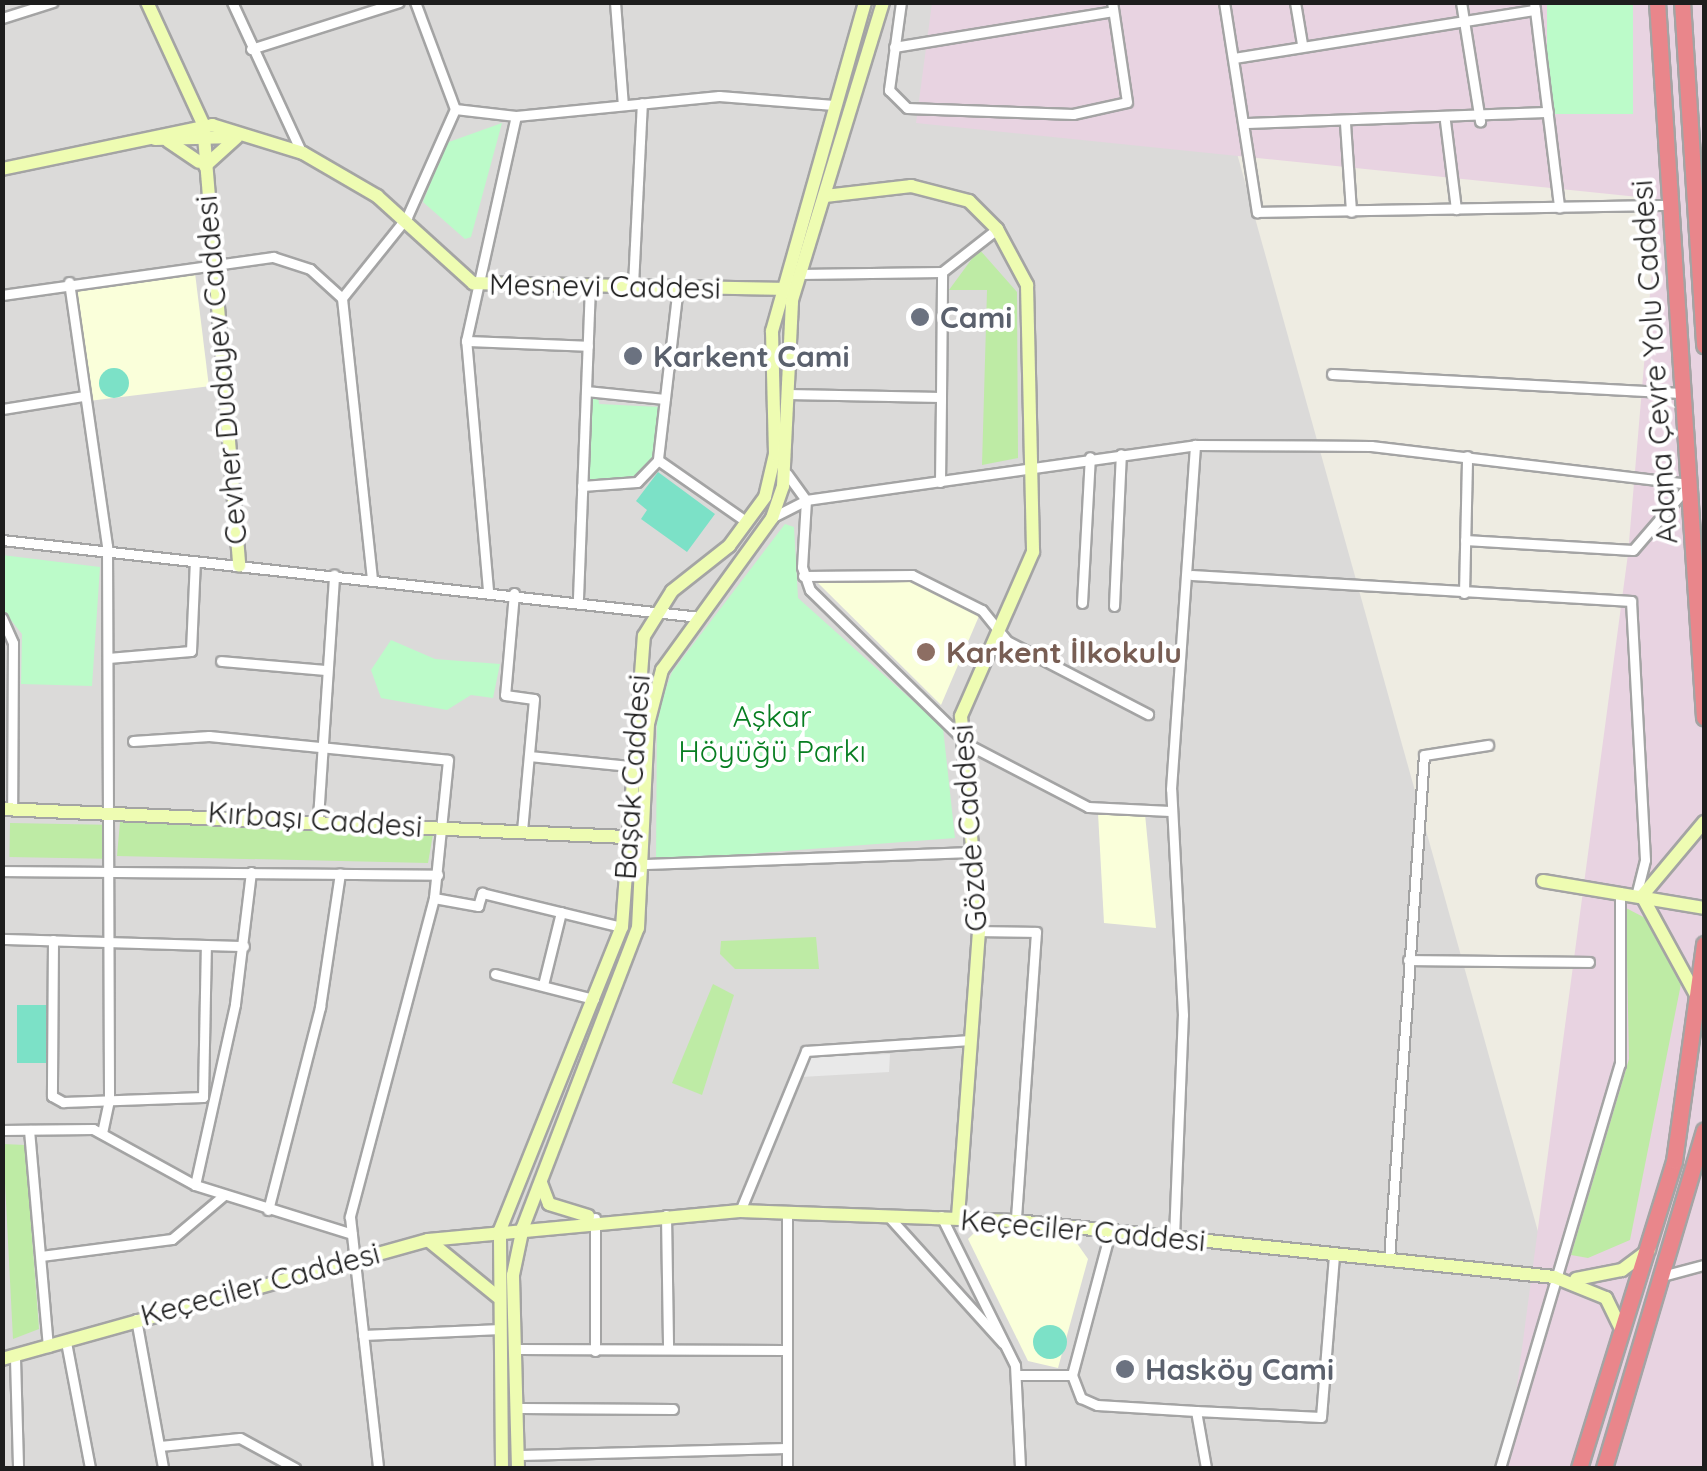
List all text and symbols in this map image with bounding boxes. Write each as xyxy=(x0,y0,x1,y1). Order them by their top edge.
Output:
street label: Adana Çevre Yolu Caddesi xyxy=(1623,179,1685,545)
street label: Cevher Dudayev Caddesi xyxy=(188,194,254,546)
street label: Mesnevi Caddesi xyxy=(489,266,721,306)
place label: Cami xyxy=(940,299,1012,335)
marker: Cami xyxy=(909,306,931,328)
place label: Karkent Cami xyxy=(653,338,850,374)
marker: Karkent Cami xyxy=(622,345,644,367)
place label: Karkent İlkokulu xyxy=(946,634,1182,670)
marker: Karkent İlkokulu xyxy=(915,641,937,663)
street label: Başak Caddesi xyxy=(607,673,657,881)
park label: Aşkar Höyüğü Parkı xyxy=(678,698,866,768)
street label: Gözde Caddesi xyxy=(944,723,994,933)
street label: Kırbaşı Caddesi xyxy=(207,794,423,844)
street label: Keçeciler Caddesi xyxy=(959,1201,1207,1259)
street label: Keçeciler Caddesi xyxy=(137,1235,383,1333)
place label: Hasköy Cami xyxy=(1145,1351,1334,1387)
marker: Hasköy Cami xyxy=(1114,1358,1136,1380)

